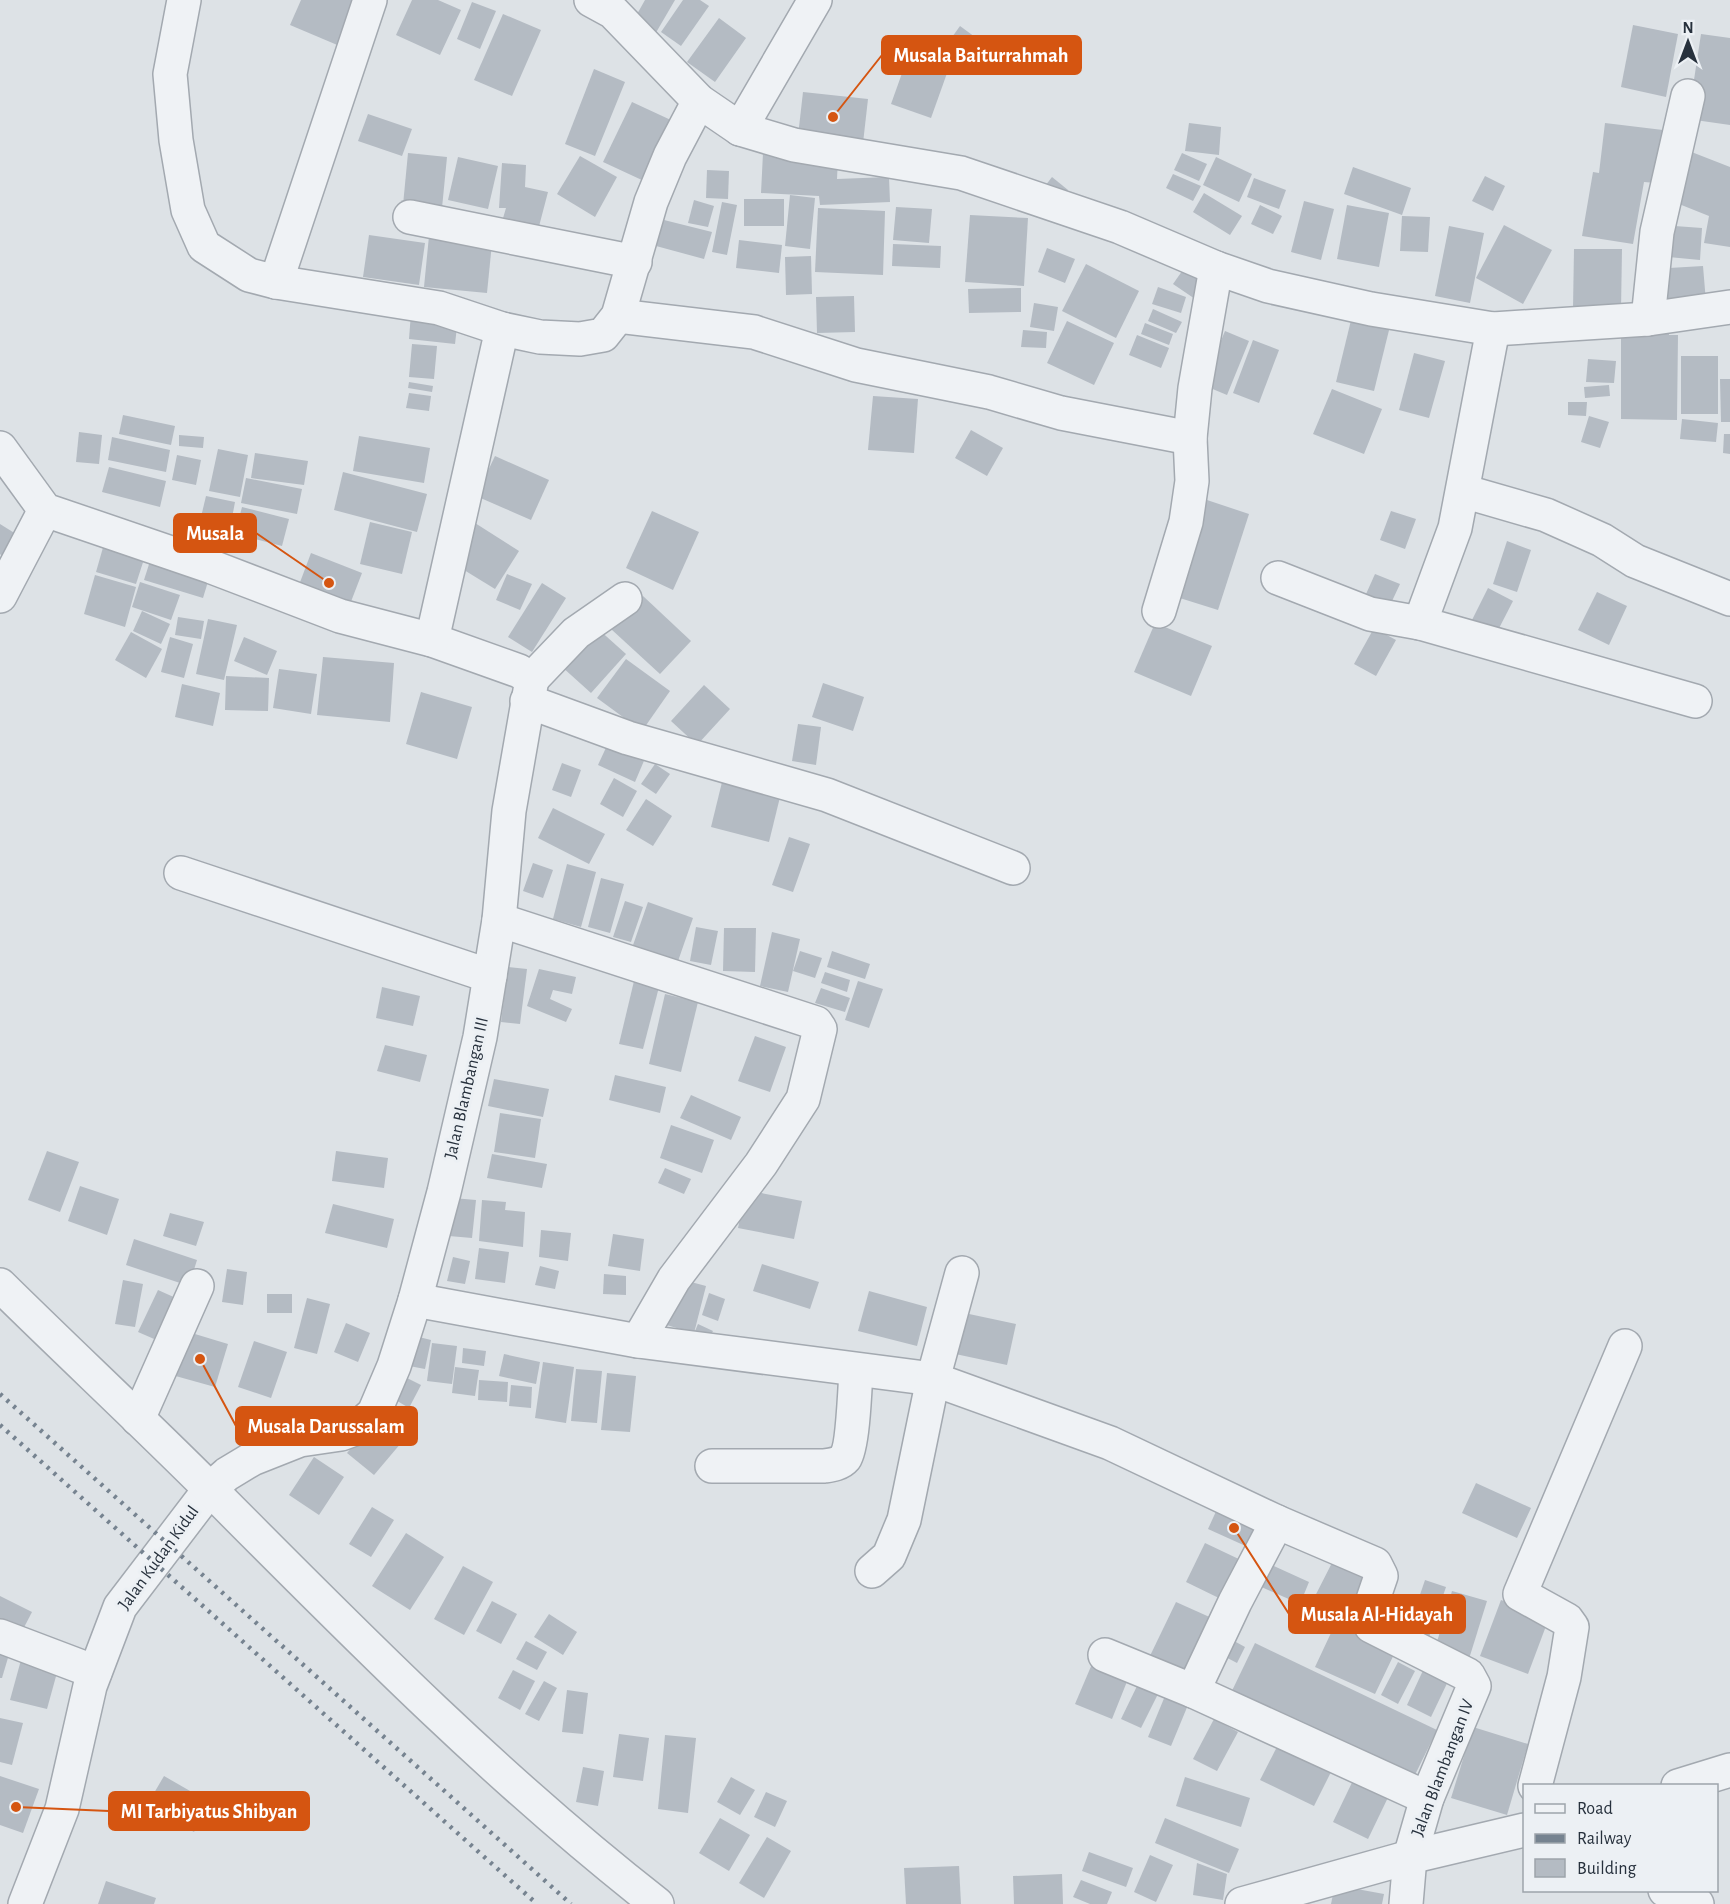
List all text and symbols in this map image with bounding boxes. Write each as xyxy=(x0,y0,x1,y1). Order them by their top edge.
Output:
north arrow xyxy=(1658,12,1718,72)
text: N xyxy=(1682,20,1694,36)
callout: Musala Baiturrahmah xyxy=(882,36,1081,74)
text: Musala Baiturrahmah xyxy=(893,46,1069,66)
callout: Musala xyxy=(174,514,256,552)
text: Musala xyxy=(186,524,244,544)
street label: Jalan Blambangan III xyxy=(442,1015,492,1161)
callout: Musala Darussalam xyxy=(236,1407,417,1445)
text: Musala Darussalam xyxy=(247,1417,405,1437)
street label: Jalan Kudan Kidul xyxy=(115,1503,203,1613)
callout: Musala Al-Hidayah xyxy=(1289,1595,1465,1633)
text: Musala Al-Hidayah xyxy=(1301,1605,1453,1625)
street label: Jalan Blambangan IV xyxy=(1409,1696,1478,1839)
legend xyxy=(1523,1784,1718,1892)
callout: MI Tarbiyatus Shibyan xyxy=(109,1792,309,1830)
text: Road xyxy=(1577,1800,1613,1818)
text: MI Tarbiyatus Shibyan xyxy=(121,1802,297,1822)
text: Railway xyxy=(1577,1830,1632,1848)
text: Building xyxy=(1577,1860,1637,1878)

